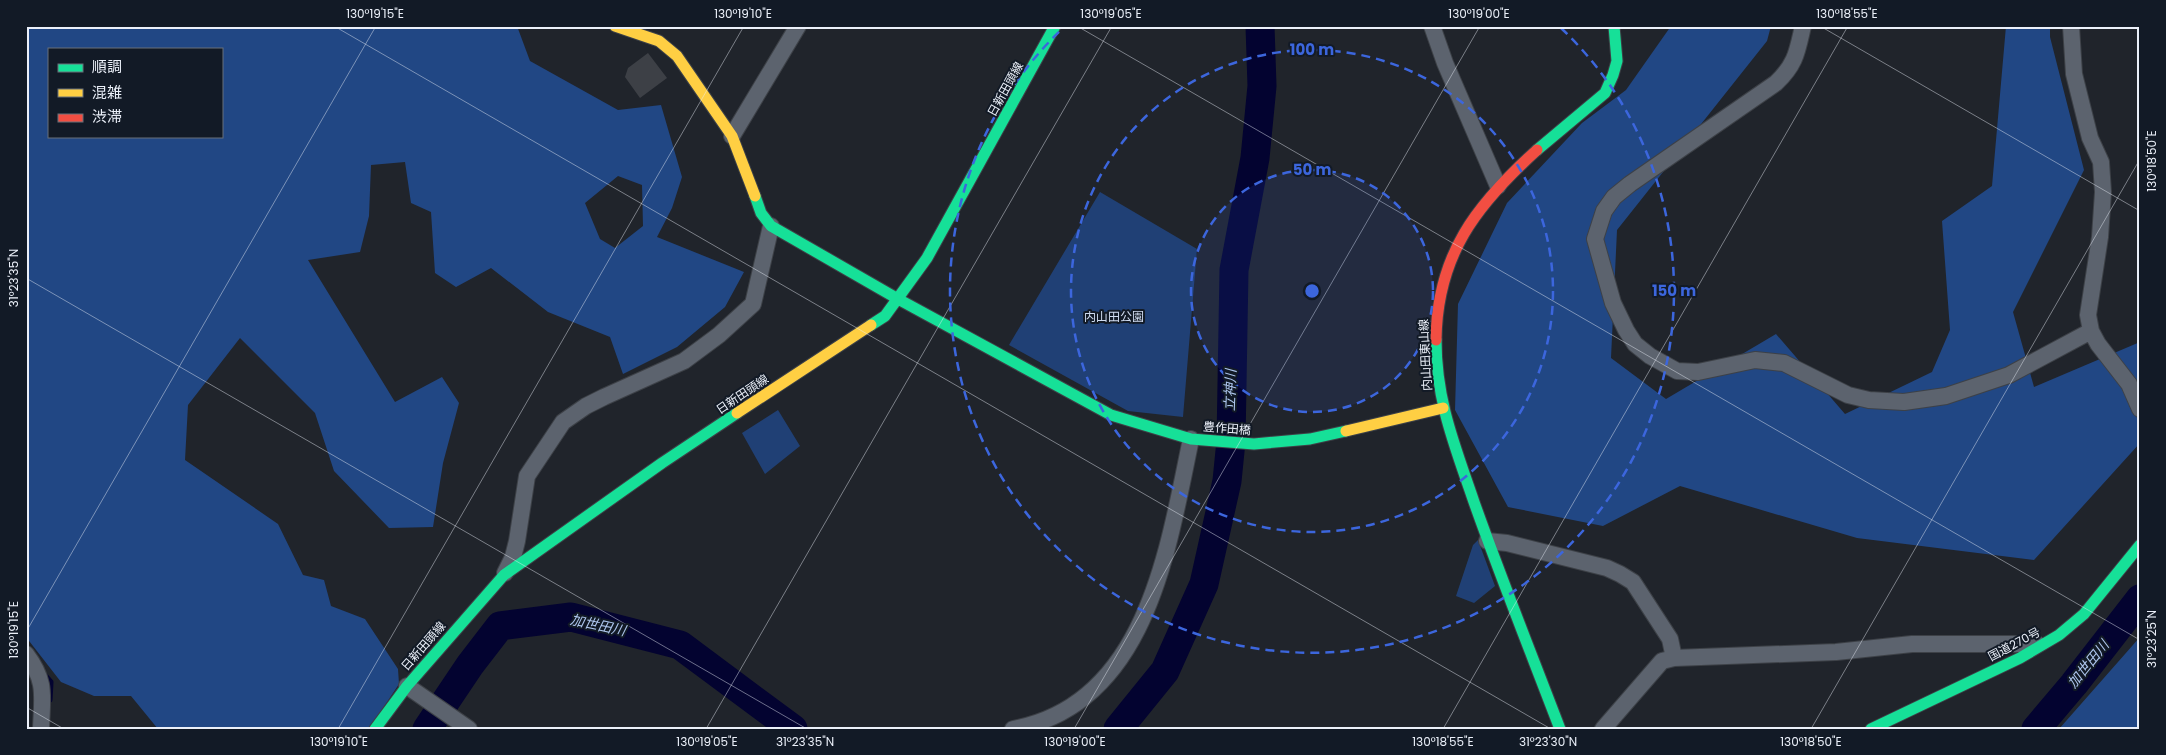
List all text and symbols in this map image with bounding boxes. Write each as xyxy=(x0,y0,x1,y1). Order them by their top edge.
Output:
text: 130°19'15"E xyxy=(346,5,404,22)
text: 130°19'10"E xyxy=(714,5,772,22)
text: 130°19'05"E xyxy=(1080,5,1142,22)
text: 130°19'00"E xyxy=(1448,5,1510,22)
text: 130°18'55"E xyxy=(1816,5,1878,22)
text: 100 m xyxy=(1290,39,1334,60)
legend xyxy=(48,48,222,138)
text: 順調 xyxy=(92,56,122,77)
street label: 日新田頭線 xyxy=(983,59,1027,119)
text: 混雑 xyxy=(92,82,122,103)
text: 渋滞 xyxy=(92,106,122,127)
text: 130°18'50"E xyxy=(2143,130,2160,192)
text: 50 m xyxy=(1293,159,1331,180)
text: 31°23'35"N xyxy=(5,249,22,307)
text: 150 m xyxy=(1652,280,1696,301)
centre of rings xyxy=(1303,282,1321,300)
park label: 内山田公園 xyxy=(1084,308,1144,325)
street label: 内山田東山線 xyxy=(1415,319,1435,391)
water label: 立神川 xyxy=(1219,367,1241,411)
street label: 日新田頭線 xyxy=(712,370,772,418)
street label: 豊作田橋 xyxy=(1202,417,1252,439)
text: 130°19'15"E xyxy=(5,601,22,659)
water label: 加世田川 xyxy=(569,609,629,641)
text: 31°23'25"N xyxy=(2143,610,2160,668)
street label: 日新田頭線 xyxy=(397,618,449,674)
street label: 国道270号 xyxy=(1985,623,2043,665)
water label: 加世田川 xyxy=(2063,634,2115,692)
text: 130°19'10"E xyxy=(310,733,368,750)
text: 130°19'05"E xyxy=(676,733,738,750)
text: 31°23'35"N xyxy=(776,733,834,750)
text: 130°19'00"E xyxy=(1044,733,1106,750)
text: 130°18'55"E xyxy=(1412,733,1474,750)
text: 31°23'30"N xyxy=(1519,733,1577,750)
text: 130°18'50"E xyxy=(1780,733,1842,750)

